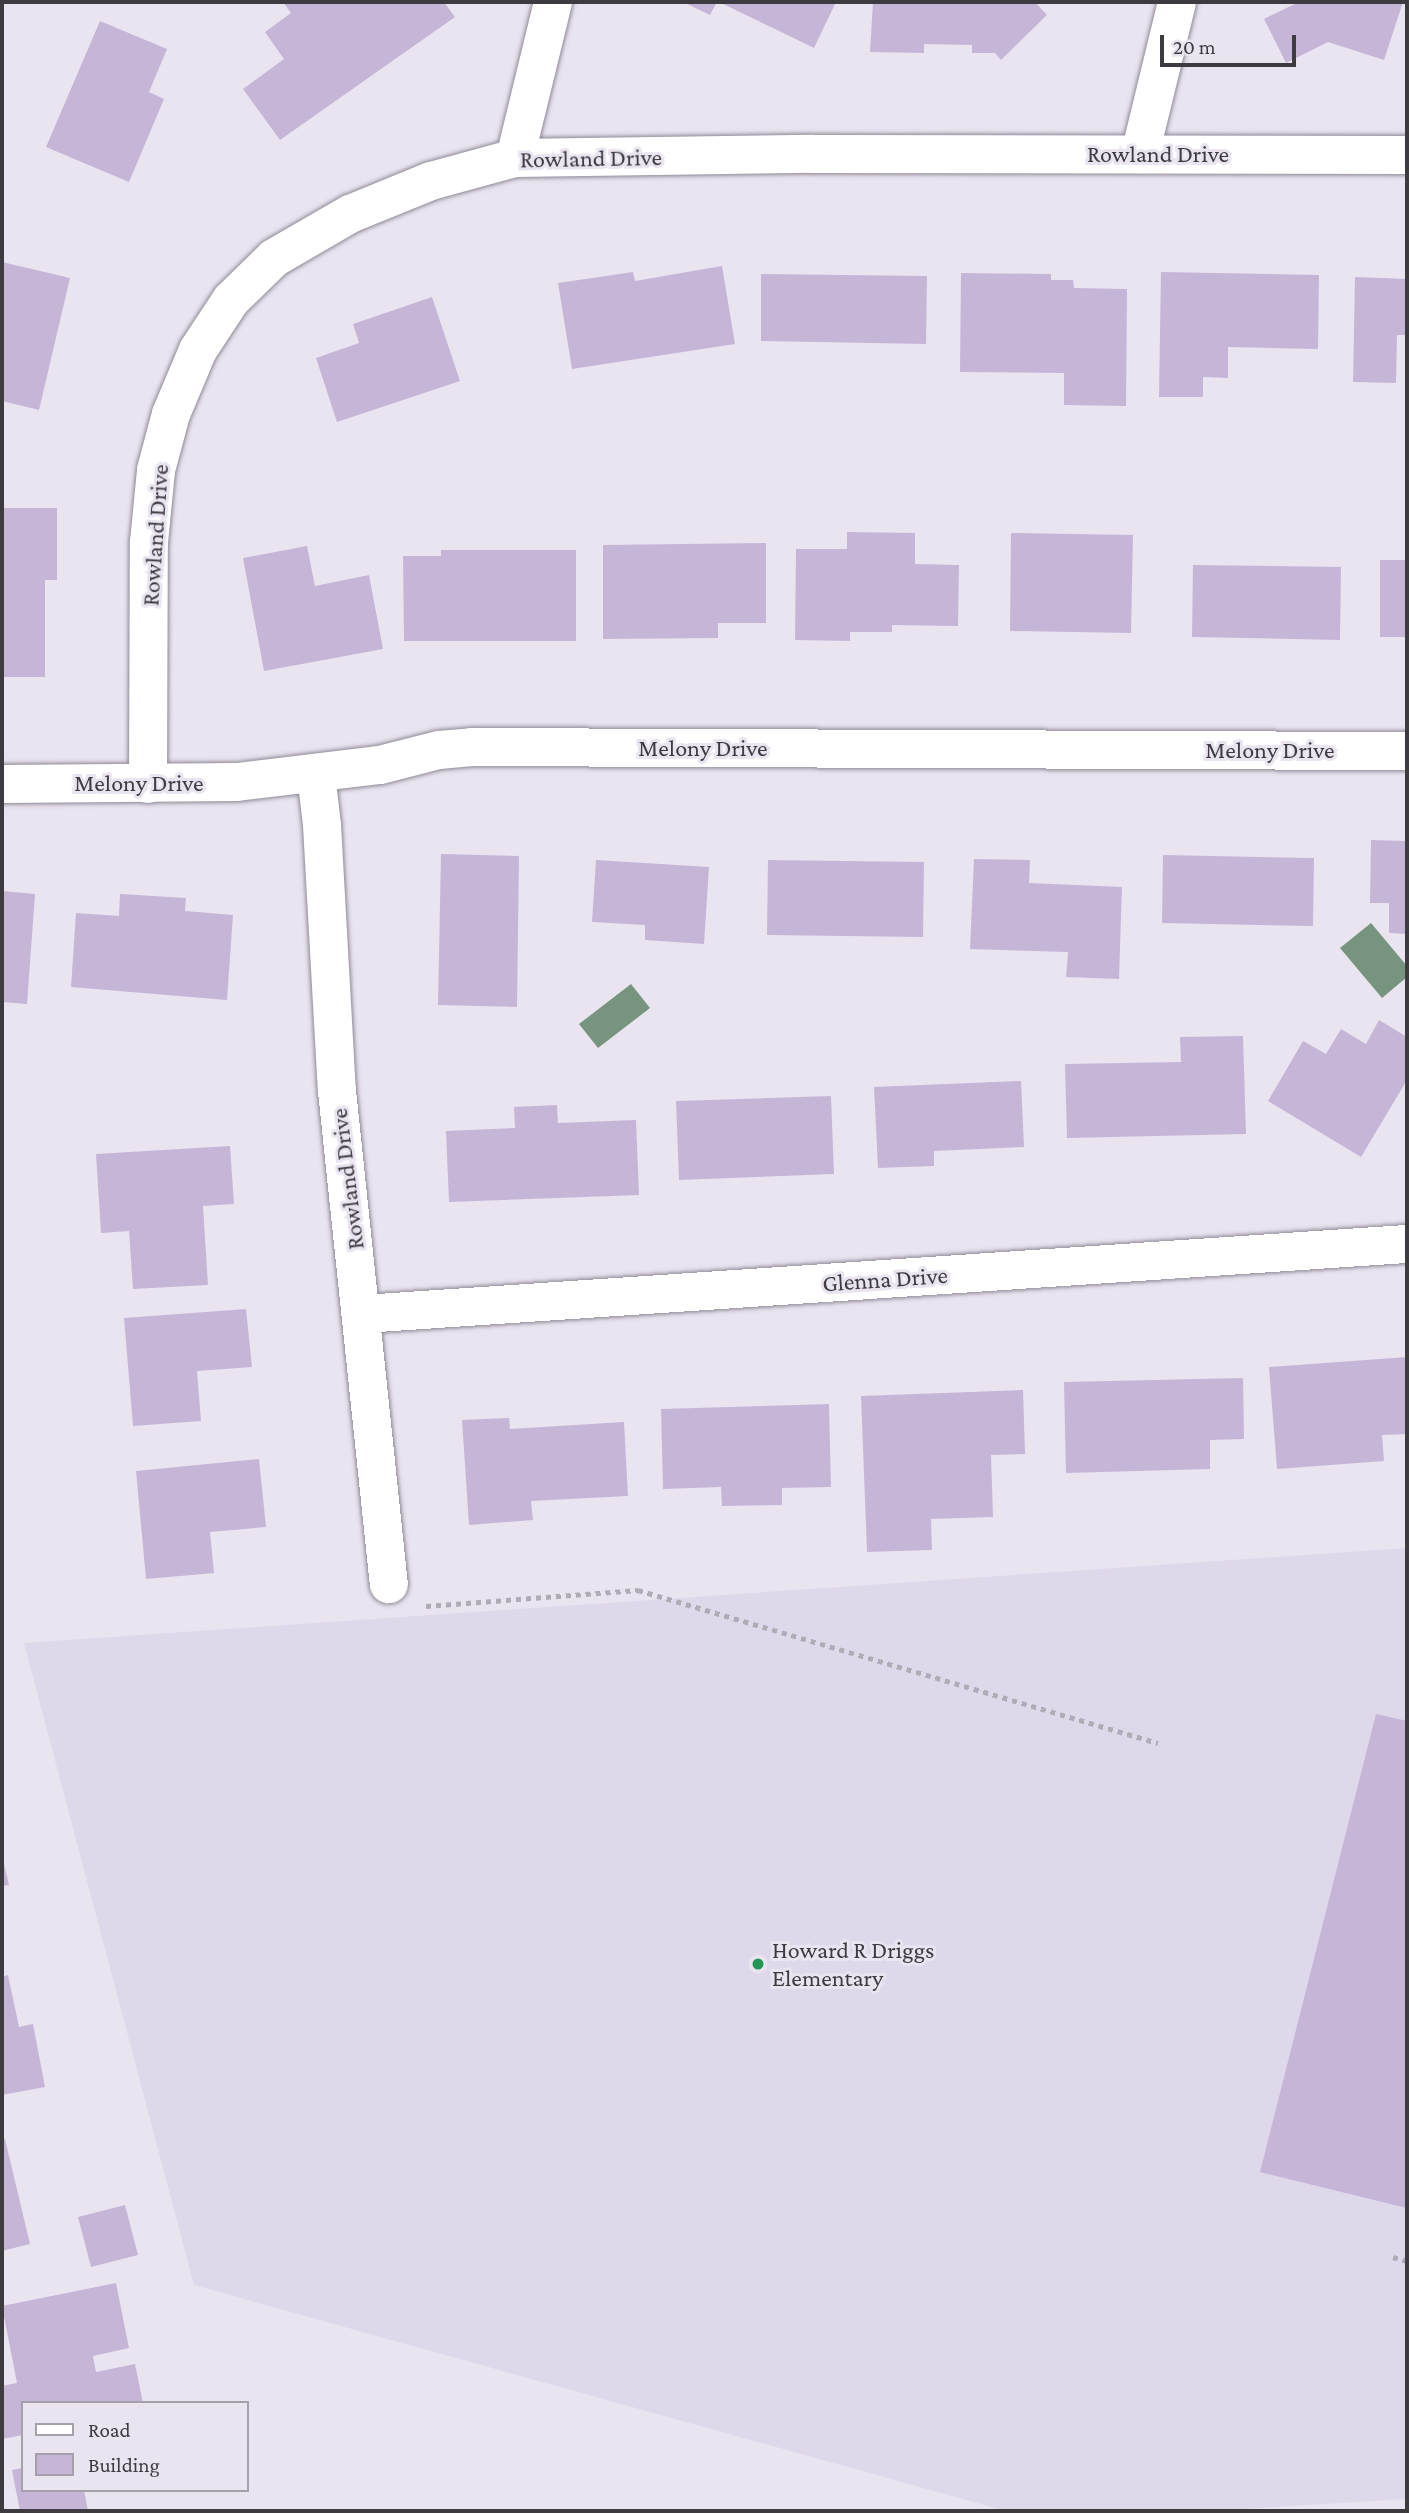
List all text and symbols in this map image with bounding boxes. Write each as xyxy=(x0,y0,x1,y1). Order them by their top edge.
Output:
scale bar xyxy=(1164,21,1300,65)
text: 20 m xyxy=(1173,35,1216,59)
street label: Rowland Drive xyxy=(1087,140,1229,168)
street label: Rowland Drive xyxy=(520,142,662,174)
street label: Rowland Drive xyxy=(136,463,174,607)
street label: Melony Drive xyxy=(638,734,768,762)
street label: Melony Drive xyxy=(1205,736,1335,764)
street label: Melony Drive xyxy=(74,769,204,797)
street label: Rowland Drive xyxy=(324,1107,370,1251)
street label: Glenna Drive xyxy=(821,1260,949,1298)
place label: Howard R Driggs Elementary xyxy=(772,1936,934,1992)
marker: Howard R Driggs Elementary xyxy=(750,1956,766,1972)
legend xyxy=(21,2401,248,2492)
text: Road xyxy=(88,2418,131,2442)
text: Building xyxy=(88,2453,160,2477)

